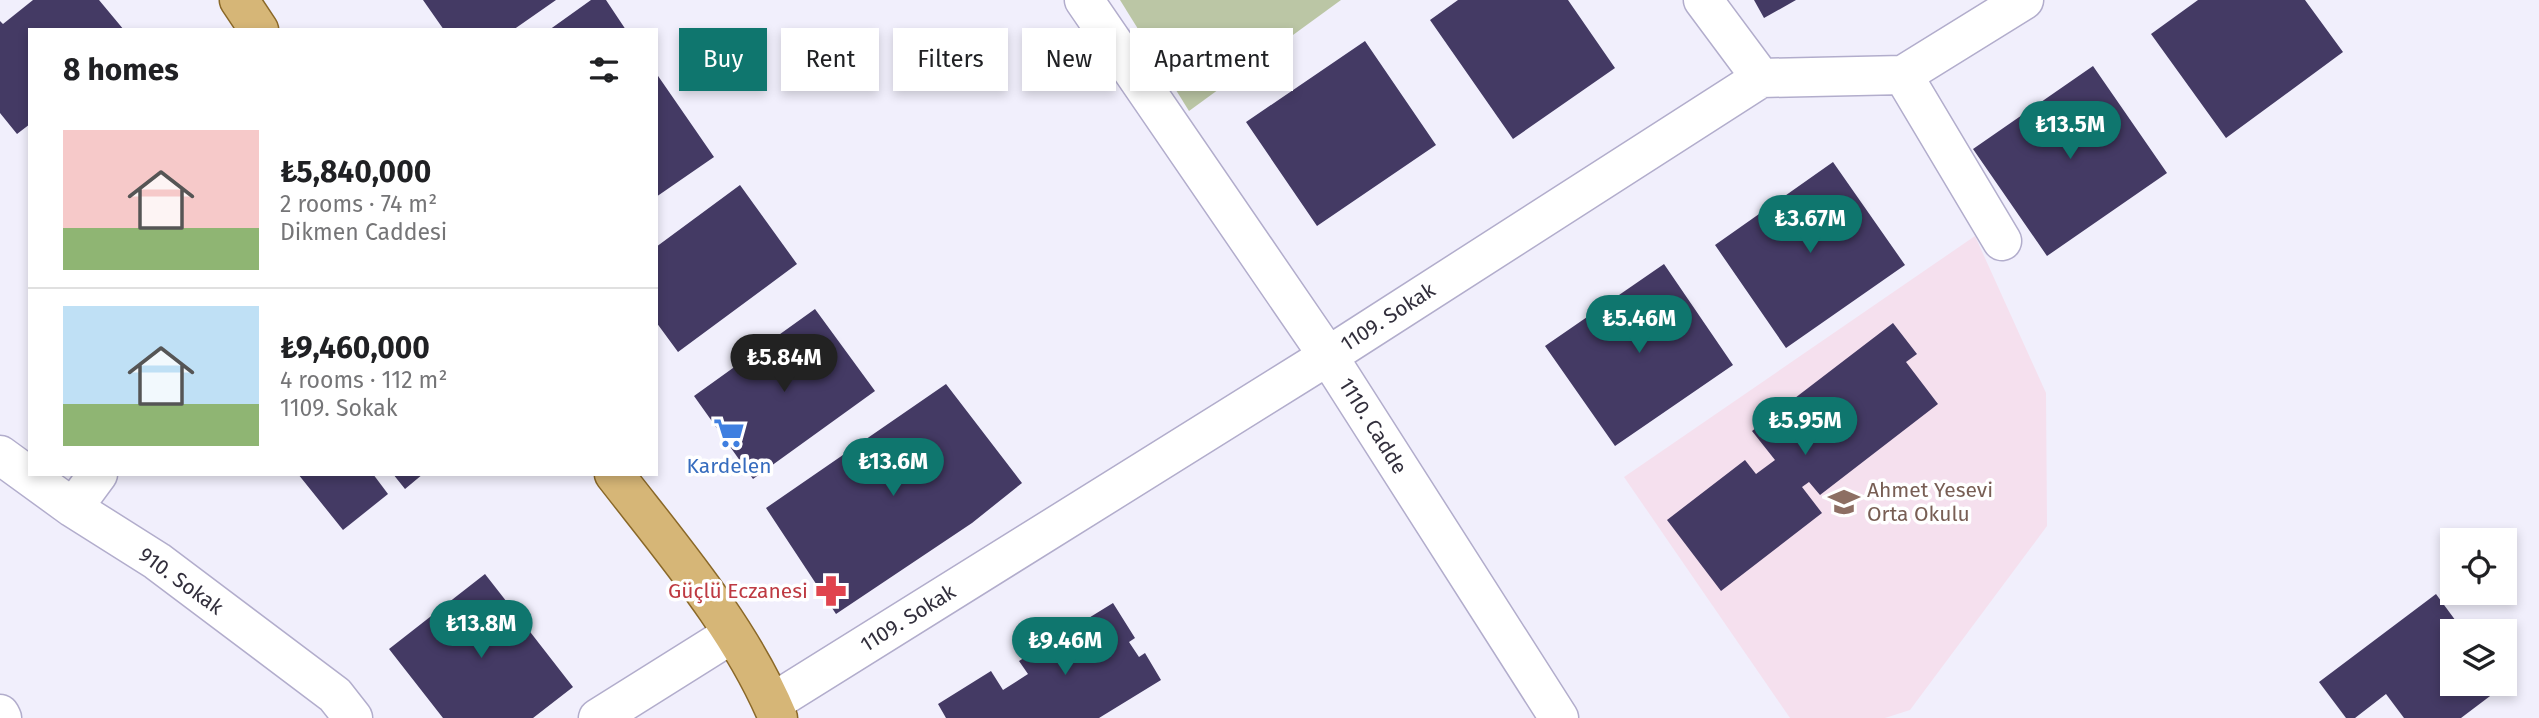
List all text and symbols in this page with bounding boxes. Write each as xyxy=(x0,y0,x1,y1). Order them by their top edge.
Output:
chip: Buy xyxy=(679,28,767,91)
chip: Rent xyxy=(781,28,879,91)
chip: Filters xyxy=(893,28,1008,91)
chip: New xyxy=(1022,28,1116,91)
chip: Apartment xyxy=(1130,28,1293,91)
icon: filters xyxy=(585,51,623,89)
text: 8 homes xyxy=(63,52,179,88)
pin: ₺13.5M xyxy=(2013,102,2127,161)
text: ₺13.5M xyxy=(2035,110,2105,138)
text: ₺5,840,000 xyxy=(280,154,431,190)
icon: home xyxy=(119,158,203,242)
text: 2 rooms · 74 m² xyxy=(280,190,437,218)
pin: ₺3.67M xyxy=(1753,196,1867,255)
text: ₺3.67M xyxy=(1774,204,1846,232)
text: Dikmen Caddesi xyxy=(280,218,447,246)
street label: 1109. Sokak xyxy=(1336,277,1440,357)
pin: ₺5.46M xyxy=(1582,296,1696,355)
text: ₺5.46M xyxy=(1602,304,1676,332)
text: ₺9,460,000 xyxy=(280,330,430,366)
icon: home xyxy=(119,334,203,418)
pin: ₺5.84M xyxy=(727,334,841,394)
text: ₺5.84M xyxy=(746,343,822,371)
text: 4 rooms · 112 m² xyxy=(280,366,447,394)
street label: 1110. Cadde xyxy=(1333,373,1413,479)
text: 1109. Sokak xyxy=(280,394,398,422)
pin: ₺5.95M xyxy=(1748,398,1862,457)
text: ₺5.95M xyxy=(1768,406,1842,434)
supermarket icon: Kardelen xyxy=(712,416,746,450)
pin: ₺13.6M xyxy=(836,438,950,498)
text: ₺13.6M xyxy=(858,447,928,475)
place label: Kardelen xyxy=(687,453,771,479)
place label: Ahmet Yesevi Orta Okulu xyxy=(1867,477,1993,527)
school or university icon: Ahmet Yesevi Orta Okulu xyxy=(1827,485,1861,519)
map controls xyxy=(2440,528,2517,696)
button: locate xyxy=(2440,528,2517,605)
street label: 910. Sokak xyxy=(134,542,229,621)
pharmacy icon: Güçlü Eczanesi xyxy=(814,574,848,608)
place label: Güçlü Eczanesi xyxy=(668,578,808,604)
street label: 1109. Sokak xyxy=(856,578,961,657)
pin: ₺13.8M xyxy=(424,600,538,660)
text: ₺13.8M xyxy=(446,609,516,637)
pin: ₺9.46M xyxy=(1008,618,1122,677)
button: layers xyxy=(2440,619,2517,696)
text: ₺9.46M xyxy=(1028,626,1102,654)

